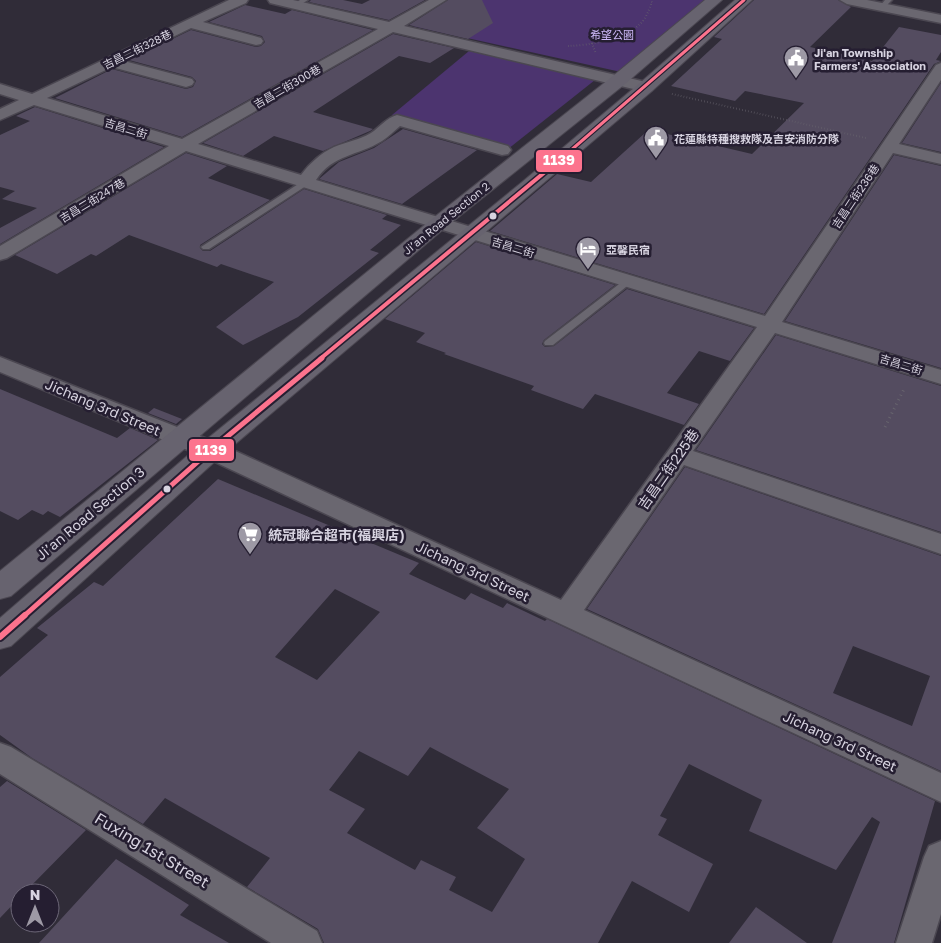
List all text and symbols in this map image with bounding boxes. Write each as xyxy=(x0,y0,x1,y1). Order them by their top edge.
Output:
street label: 吉昌二街328巷 xyxy=(101,27,173,71)
park label: 希望公園 xyxy=(590,28,634,41)
public building icon: Ji'an Township Farmers' Association xyxy=(783,45,809,79)
place label: Ji'an Township Farmers' Association xyxy=(814,46,926,72)
street label: 吉昌二街300巷 xyxy=(251,62,323,110)
street label: 吉昌二街 xyxy=(103,115,149,141)
public building icon: 花蓮縣特種搜救隊及吉安消防分隊 xyxy=(643,125,669,159)
place label: 花蓮縣特種搜救隊及吉安消防分隊 xyxy=(674,132,839,145)
line badge: 1139 xyxy=(535,149,583,173)
text: 1139 xyxy=(543,151,575,168)
street label: 吉昌二街236巷 xyxy=(829,161,881,231)
street label: 吉昌二街247巷 xyxy=(57,175,127,225)
street label: Ji’an Road Section 2 xyxy=(400,179,492,257)
unlabelled marker xyxy=(488,211,498,221)
street label: 吉昌二街 xyxy=(490,234,536,260)
hotel icon: 亞馨民宿 xyxy=(575,236,601,270)
place label: 亞馨民宿 xyxy=(606,243,650,256)
street label: 吉昌二街 xyxy=(878,351,924,377)
street label: Jichang 3rd Street xyxy=(43,375,163,439)
street label: 吉昌二街225巷 xyxy=(634,425,702,513)
line badge: 1139 xyxy=(188,438,235,462)
text: 1139 xyxy=(195,441,227,458)
street label: Ji’an Road Section 3 xyxy=(32,463,148,563)
unlabelled marker xyxy=(162,484,172,494)
supermarket icon: 統冠聯合超市(福興店) xyxy=(237,521,263,555)
place label: 統冠聯合超市(福興店) xyxy=(268,526,405,543)
street label: Jichang 3rd Street xyxy=(413,537,533,605)
street label: Jichang 3rd Street xyxy=(780,707,900,775)
street label: Fuxing 1st Street xyxy=(91,808,213,892)
north arrow xyxy=(10,883,60,933)
text: N xyxy=(30,886,40,903)

